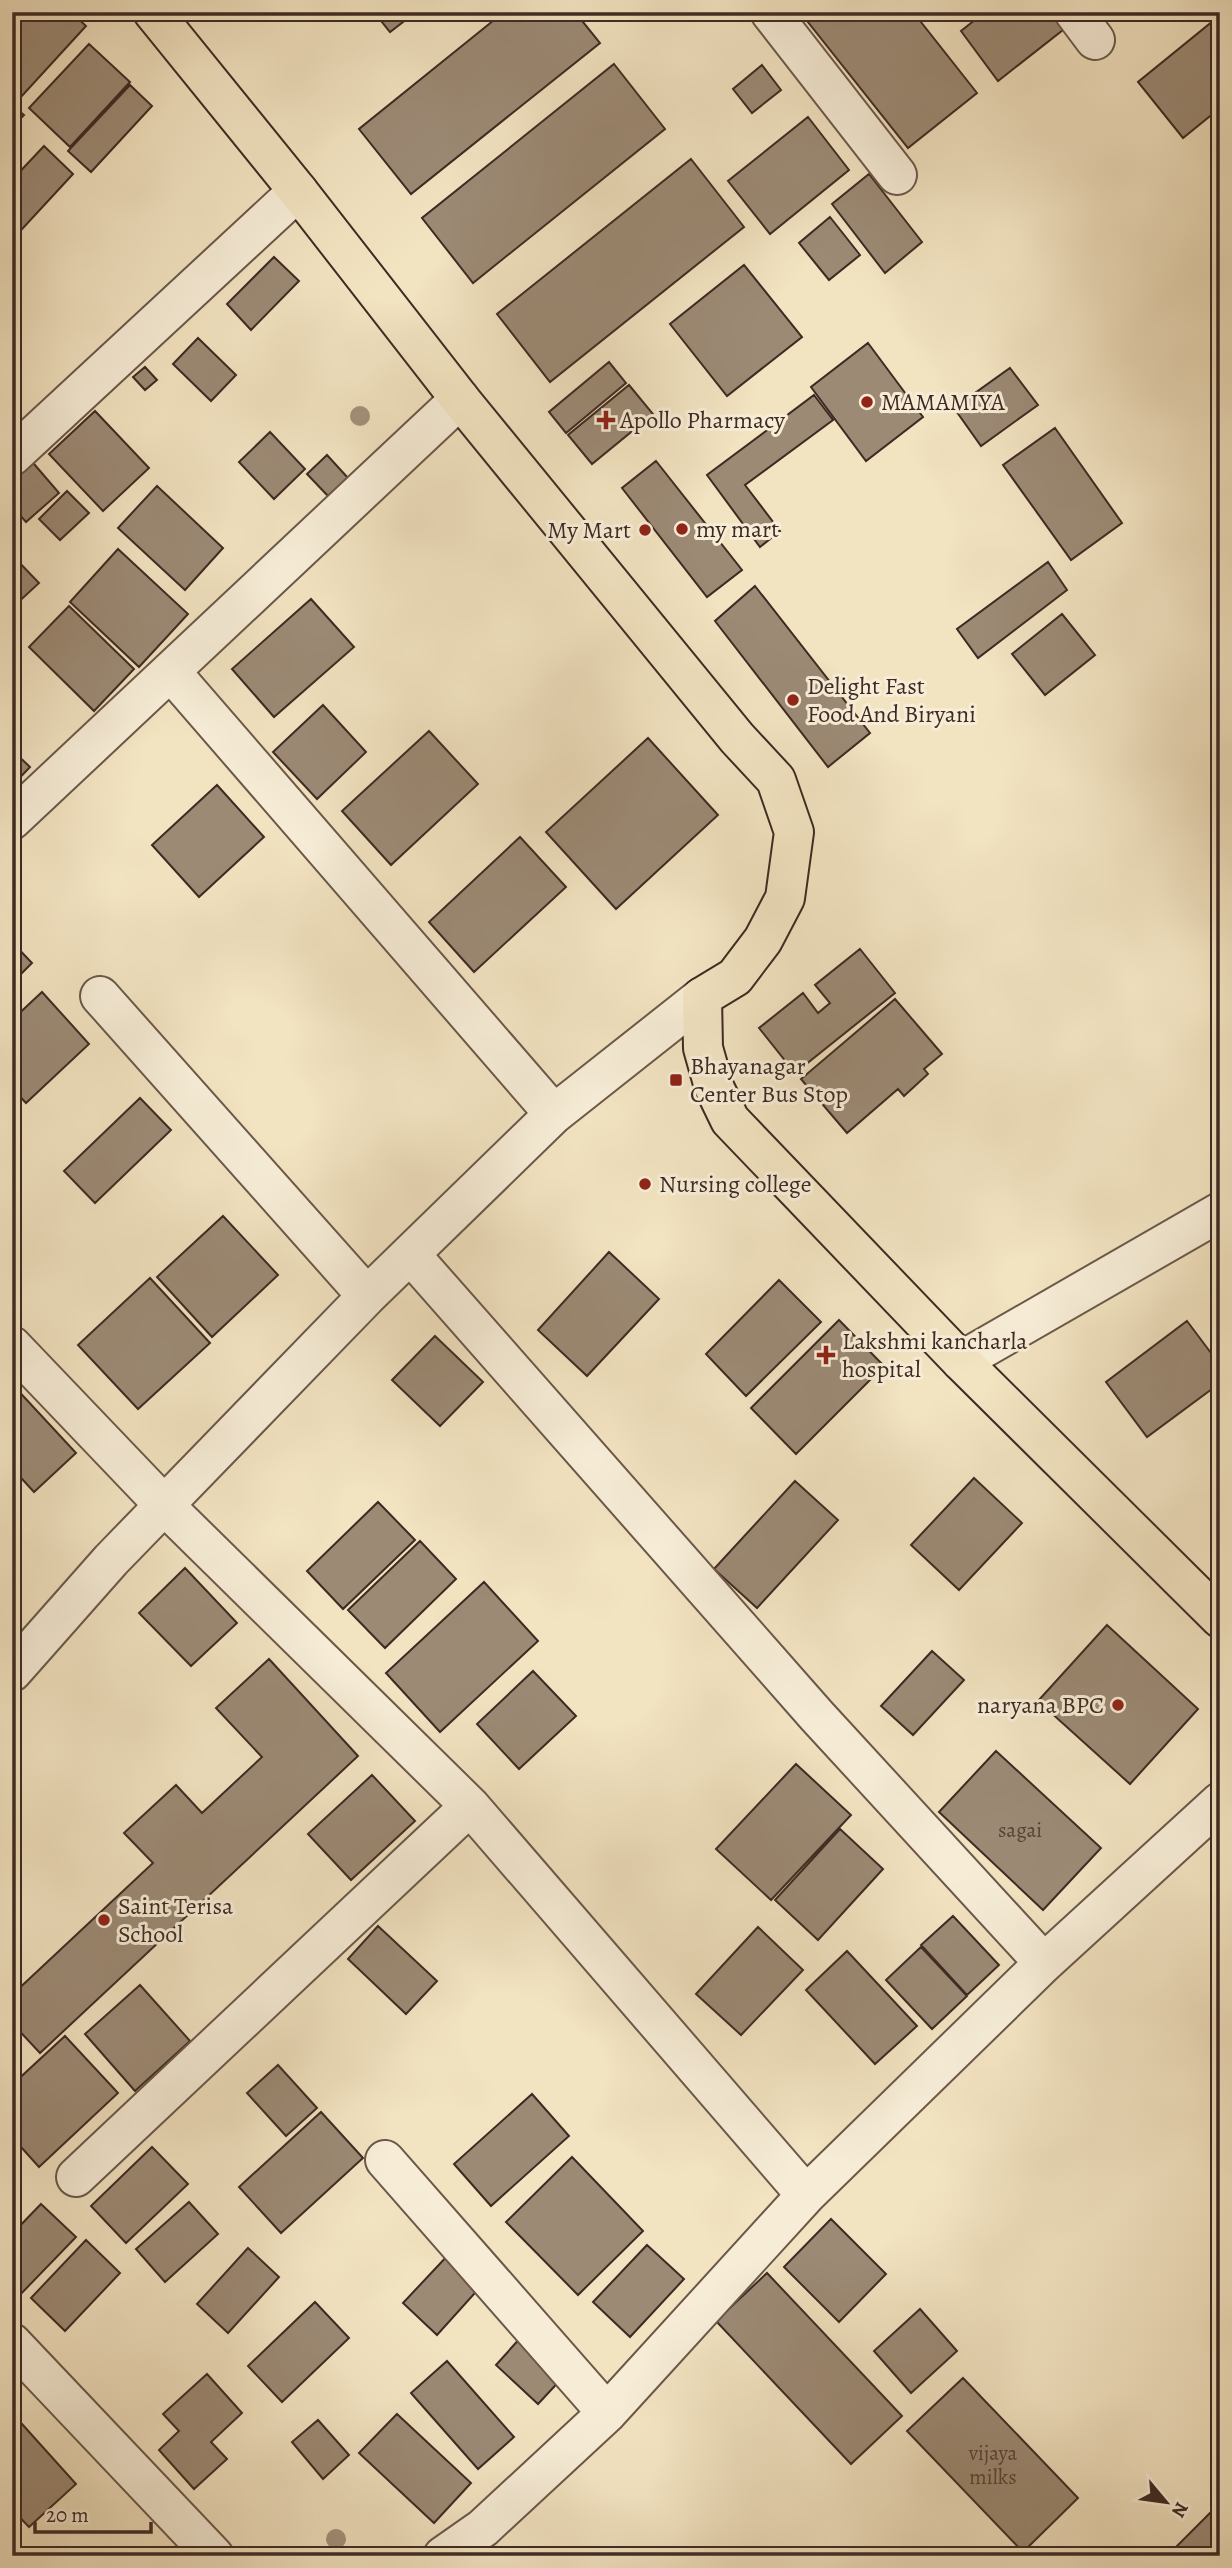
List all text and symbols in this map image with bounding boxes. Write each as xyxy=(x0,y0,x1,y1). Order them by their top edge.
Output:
place label: MAMAMIYA xyxy=(881,386,1006,418)
marker: MAMAMIYA xyxy=(859,394,875,410)
place label: Apollo Pharmacy xyxy=(619,404,785,436)
marker: Apollo Pharmacy xyxy=(598,412,614,428)
place label: my mart xyxy=(696,513,779,545)
place label: My Mart xyxy=(547,514,631,546)
marker: my mart xyxy=(674,521,690,537)
marker: My Mart xyxy=(637,522,653,538)
place label: Delight Fast Food And Biryani xyxy=(807,670,976,730)
marker: Delight Fast Food And Biryani xyxy=(785,692,801,708)
place label: Bhayanagar Center Bus Stop xyxy=(690,1050,848,1110)
marker: Bhayanagar Center Bus Stop xyxy=(668,1072,684,1088)
place label: Nursing college xyxy=(659,1168,812,1200)
marker: Nursing college xyxy=(637,1176,653,1192)
place label: Lakshmi kancharla hospital xyxy=(842,1325,1028,1385)
marker: Lakshmi kancharla hospital xyxy=(816,1345,836,1365)
place label: naryana BPC xyxy=(977,1689,1104,1721)
marker: naryana BPC xyxy=(1110,1697,1126,1713)
house number: sagai xyxy=(998,1816,1042,1844)
place label: Saint Terisa School xyxy=(118,1890,234,1950)
marker: Saint Terisa School xyxy=(96,1912,112,1928)
house number: vijaya milks xyxy=(968,2439,1018,2491)
north arrow xyxy=(1130,2466,1200,2536)
scale bar xyxy=(35,2491,150,2535)
text: N xyxy=(1165,2497,1195,2522)
text: 20 m xyxy=(46,2501,89,2529)

